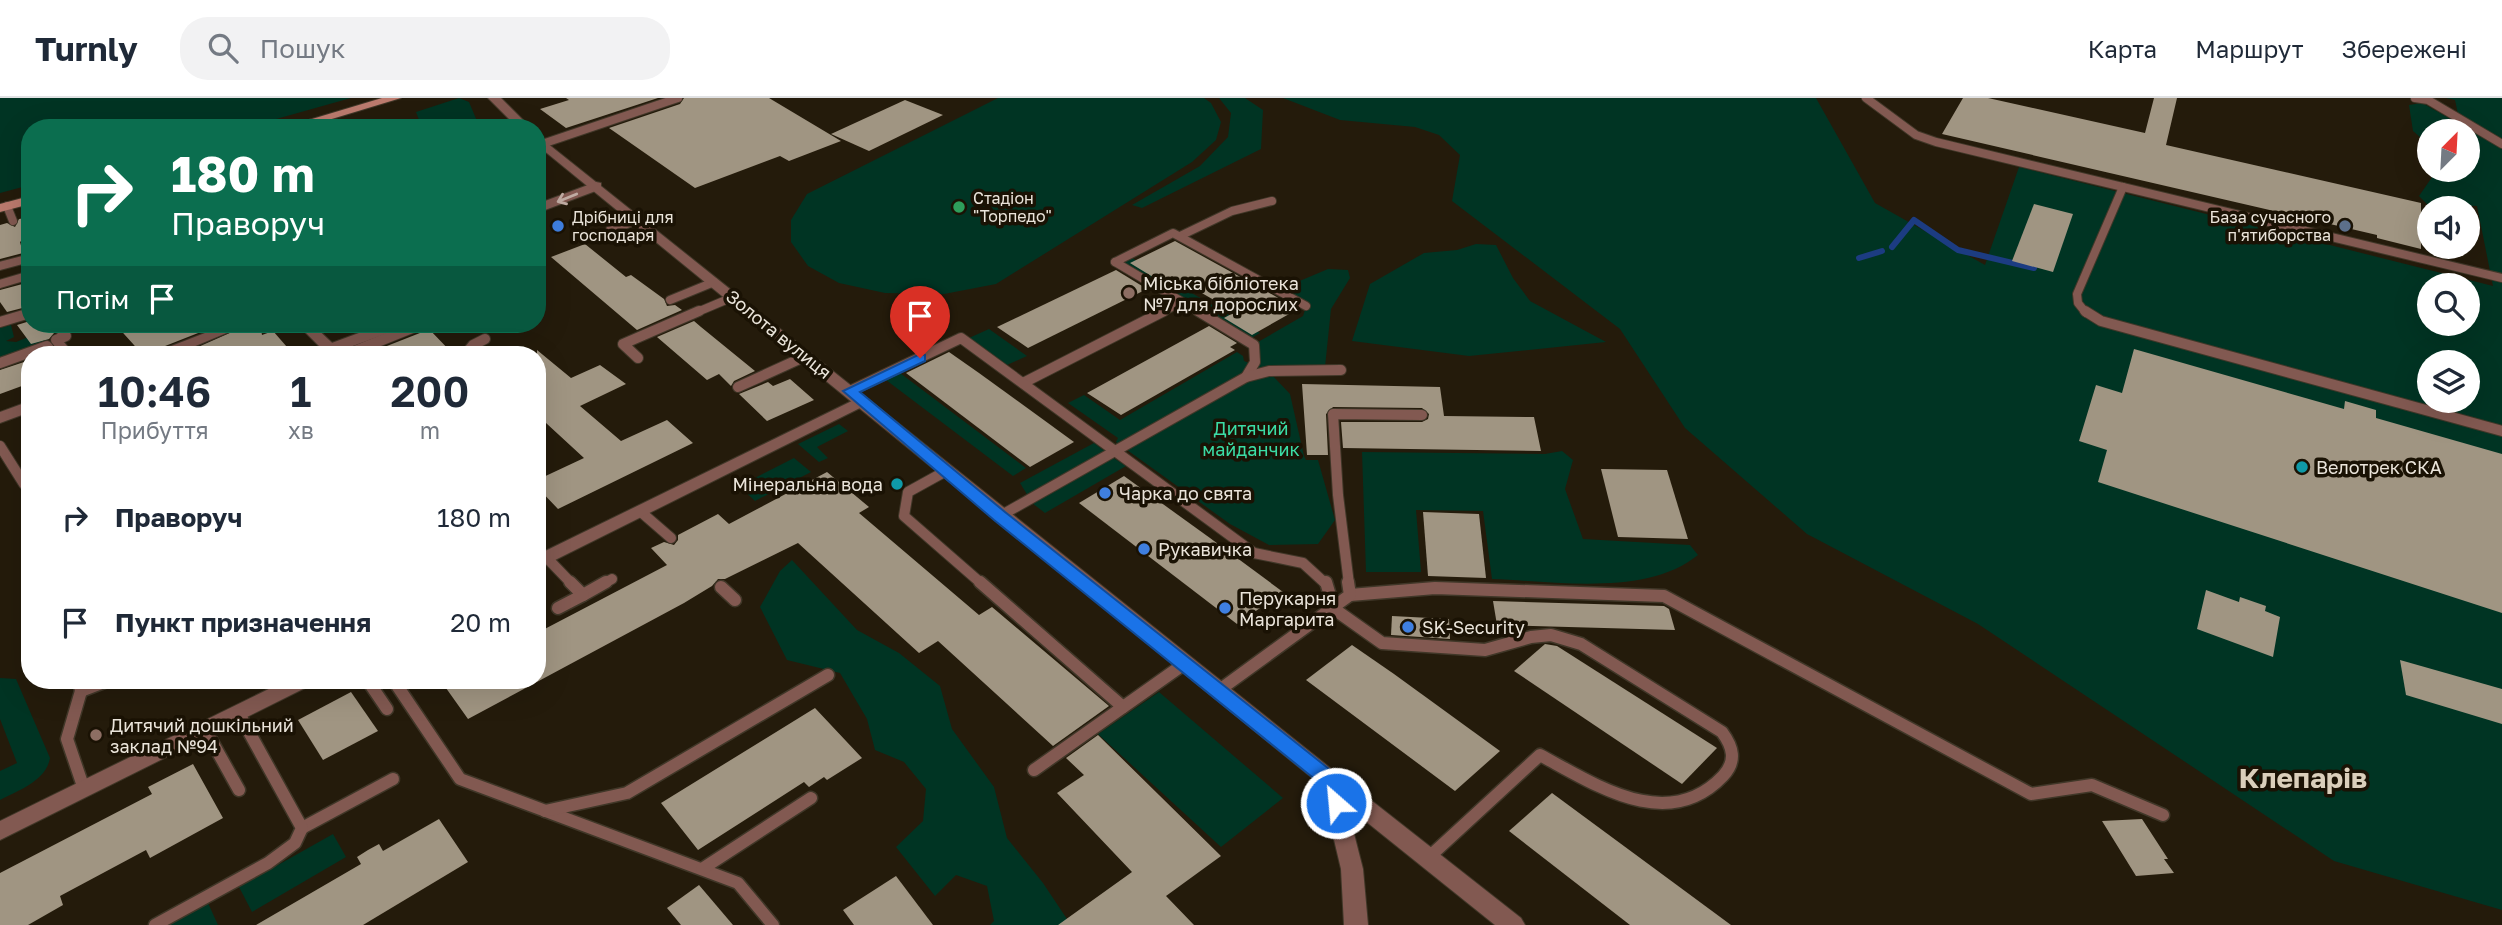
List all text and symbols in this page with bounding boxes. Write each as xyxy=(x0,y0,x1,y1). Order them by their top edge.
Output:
search box xyxy=(180,17,670,80)
text: Turnly xyxy=(35,29,138,68)
icon: search xyxy=(204,29,242,67)
text: Пошук xyxy=(260,33,345,64)
text: Карта xyxy=(2088,34,2157,63)
text: Маршрут xyxy=(2195,34,2304,63)
text: Збережені xyxy=(2342,34,2467,63)
north arrow xyxy=(2417,119,2480,182)
map controls xyxy=(2417,119,2480,413)
text: 180 m xyxy=(171,144,315,203)
icon: right xyxy=(56,147,147,238)
place label: Стадіон "Торпедо" xyxy=(973,188,1052,226)
one-way arrow xyxy=(556,193,578,206)
button: sound xyxy=(2417,196,2480,259)
marker: Стадіон "Торпедо" xyxy=(951,199,967,215)
text: Праворуч xyxy=(171,204,325,242)
place label: Дрібниці для господаря xyxy=(572,207,674,245)
place label: База сучасного п'ятиборства xyxy=(2210,207,2331,245)
marker: Дрібниці для господаря xyxy=(550,218,566,234)
marker: База сучасного п'ятиборства xyxy=(2337,218,2353,234)
place label: Міська бібліотека №7 для дорослих xyxy=(1143,272,1299,315)
button: search xyxy=(2417,273,2480,336)
icon: arrive xyxy=(143,280,181,318)
text: Потім xyxy=(56,284,129,315)
street label: Золота вулиця xyxy=(722,285,836,383)
marker: Міська бібліотека №7 для дорослих xyxy=(1121,285,1137,301)
pin xyxy=(890,286,950,358)
icon: arrive xyxy=(901,297,939,335)
button: layers xyxy=(2417,350,2480,413)
text: 10:46 xyxy=(98,366,211,416)
text: 1 xyxy=(290,366,311,416)
text: 200 xyxy=(390,366,469,416)
text: Прибуття xyxy=(100,416,209,444)
text: хв xyxy=(288,416,314,444)
text: m xyxy=(420,416,440,444)
park label: Дитячий майданчик xyxy=(1202,417,1300,460)
place label: Велотрек СКА xyxy=(2316,456,2442,478)
marker: Велотрек СКА xyxy=(2294,459,2310,475)
place label: Мінеральна вода xyxy=(732,473,883,495)
marker: Мінеральна вода xyxy=(889,476,905,492)
place label: Чарка до свята xyxy=(1119,482,1252,504)
marker: Чарка до свята xyxy=(1097,485,1113,501)
icon: right xyxy=(56,499,94,537)
text: Праворуч xyxy=(115,502,243,533)
text: 180 m xyxy=(437,502,511,533)
place label: Рукавичка xyxy=(1158,538,1252,560)
marker: Рукавичка xyxy=(1136,541,1152,557)
place label: Перукарня Маргарита xyxy=(1239,587,1336,630)
marker: Перукарня Маргарита xyxy=(1217,600,1233,616)
icon: arrive xyxy=(56,604,94,642)
text: Пункт призначення xyxy=(115,607,371,638)
text: 20 m xyxy=(450,607,511,638)
place label: SK-Security xyxy=(1422,616,1525,638)
marker: SK-Security xyxy=(1400,619,1416,635)
place label: Дитячий дошкільний заклад №94 xyxy=(110,714,294,757)
marker: Дитячий дошкільний заклад №94 xyxy=(88,727,104,743)
district label: Клепарів xyxy=(2239,761,2367,794)
position arrow xyxy=(1299,766,1373,840)

